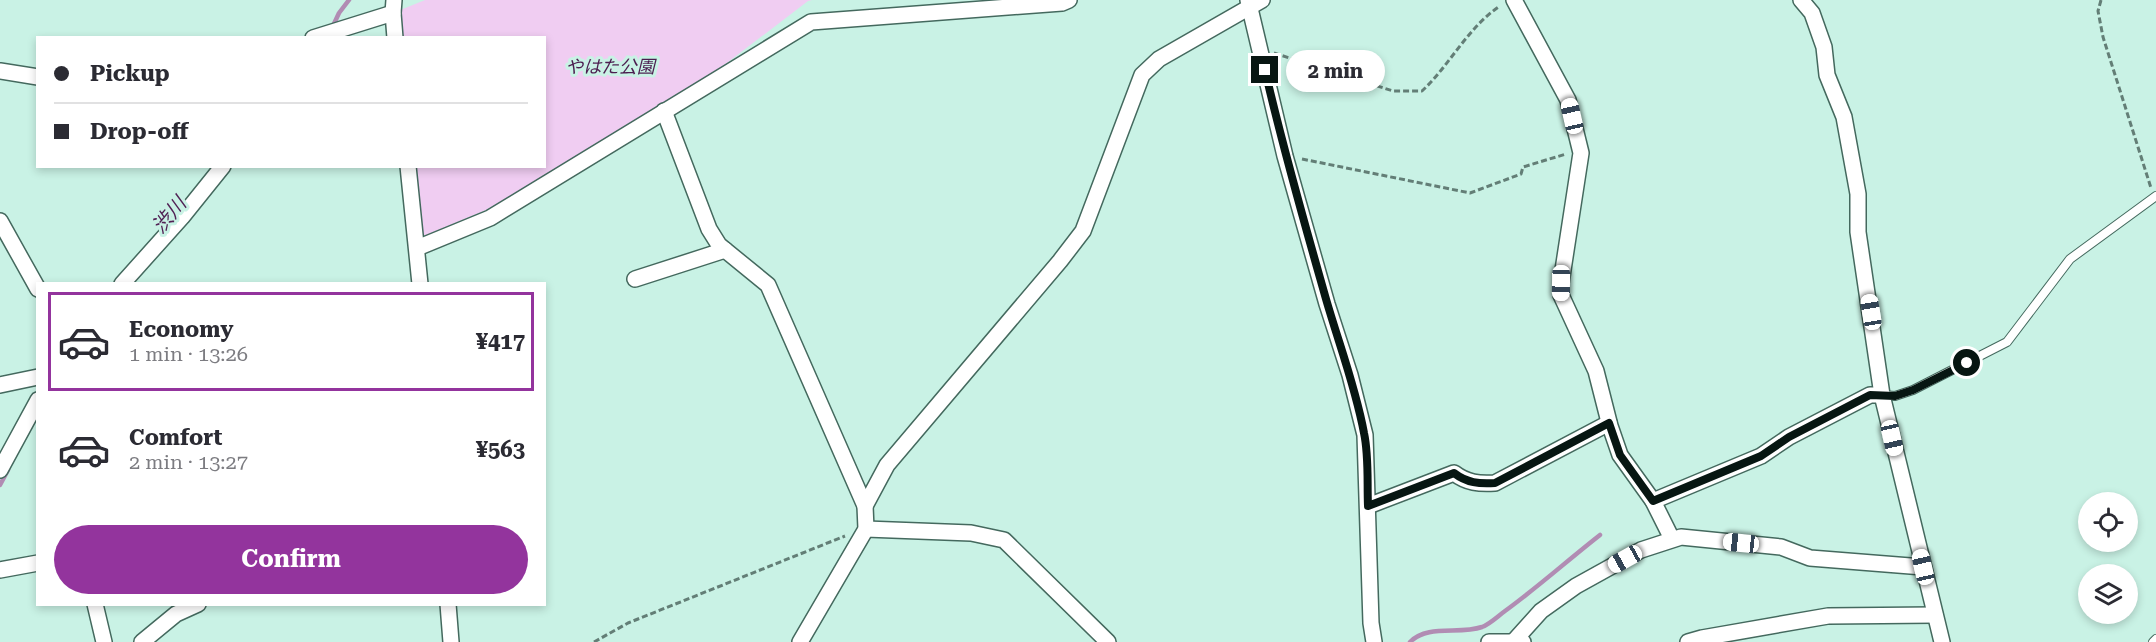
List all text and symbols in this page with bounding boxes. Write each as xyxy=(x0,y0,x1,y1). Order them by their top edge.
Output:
callout: 2 min xyxy=(1286,49,1385,91)
park label: やはた公園 xyxy=(565,56,658,77)
route end xyxy=(1251,56,1278,83)
text: 2 min xyxy=(1308,59,1363,83)
text: Pickup xyxy=(90,61,170,86)
car xyxy=(1559,96,1585,136)
text: Drop-off xyxy=(90,119,188,144)
water label: 渋川 xyxy=(147,190,192,238)
car xyxy=(1552,265,1570,301)
car xyxy=(1859,293,1883,331)
icon: car xyxy=(57,315,111,369)
text: Economy xyxy=(129,317,233,342)
text: ¥417 xyxy=(476,329,525,354)
text: 1 min · 13:26 xyxy=(129,342,248,366)
route start xyxy=(1953,349,1980,376)
car xyxy=(1879,418,1905,458)
icon: car xyxy=(57,423,111,477)
text: Comfort xyxy=(129,425,222,450)
text: ¥563 xyxy=(476,437,525,462)
text: 2 min · 13:27 xyxy=(129,450,248,474)
map controls xyxy=(2078,492,2138,624)
button: locate xyxy=(2078,492,2138,552)
button: Confirm xyxy=(54,525,528,594)
car xyxy=(1722,532,1760,554)
car xyxy=(1605,542,1645,576)
car xyxy=(1910,547,1936,587)
button: layers xyxy=(2078,564,2138,624)

